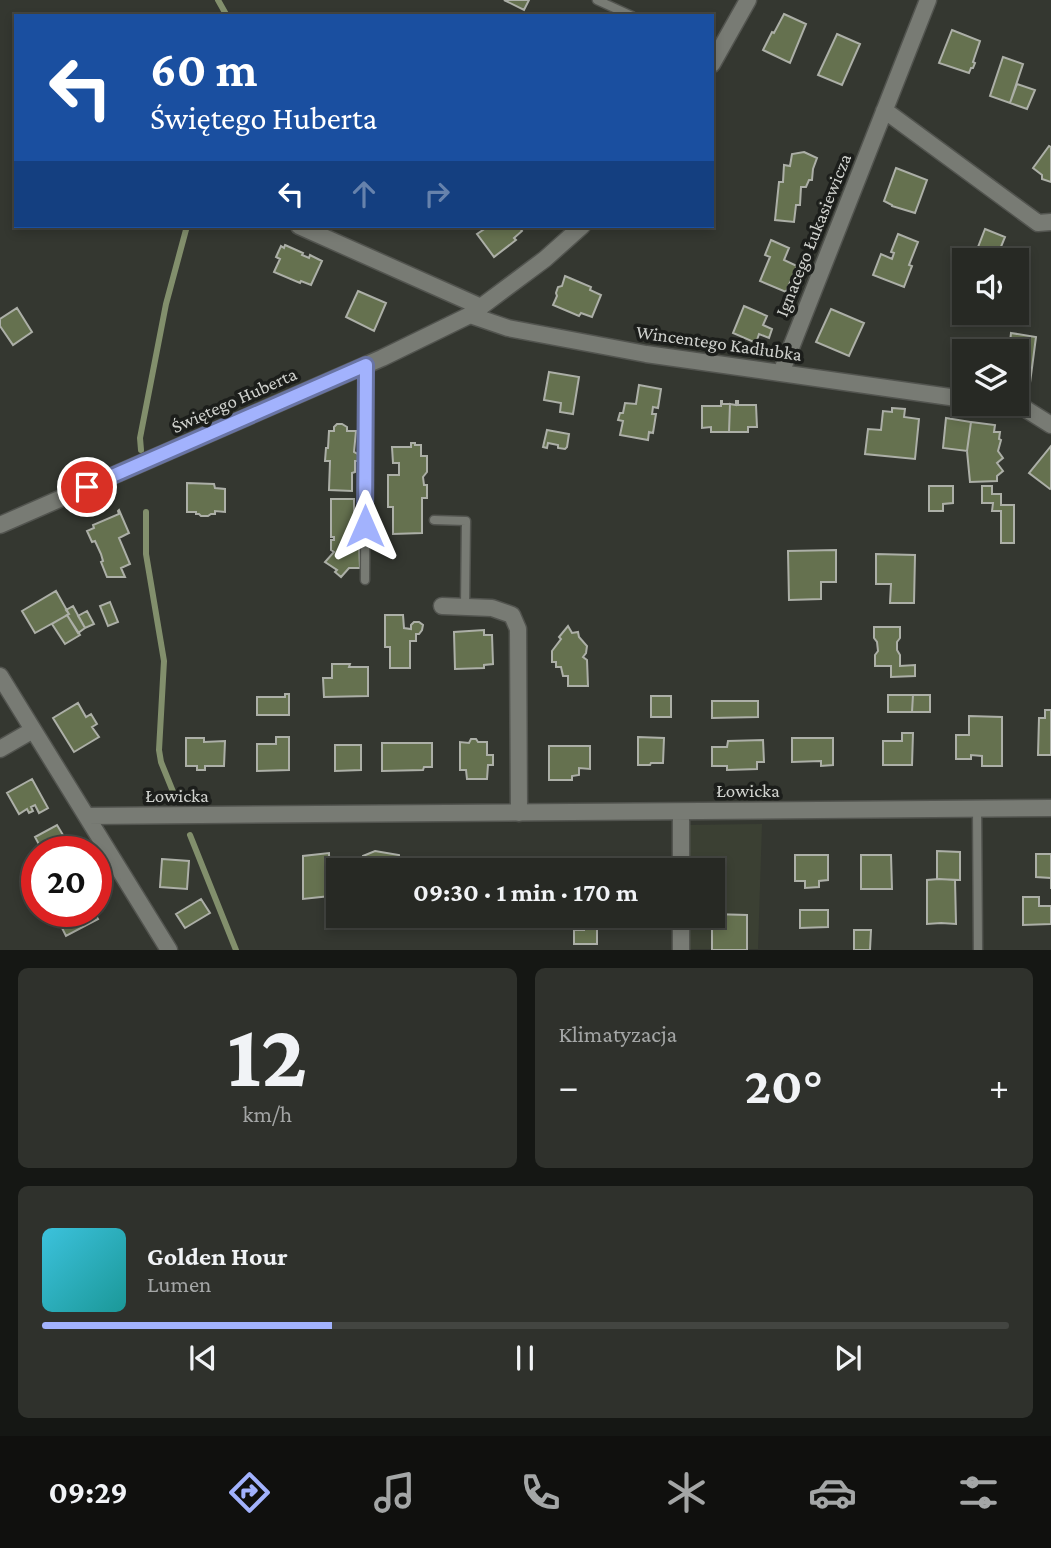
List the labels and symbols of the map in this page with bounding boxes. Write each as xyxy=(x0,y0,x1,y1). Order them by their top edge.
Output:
street label: Ignacego Łukasiewicza xyxy=(771,150,855,320)
street label: Wincentego Kadłubka xyxy=(635,321,804,365)
street label: Świętego Huberta xyxy=(168,363,300,437)
pin xyxy=(57,457,117,517)
position arrow xyxy=(328,489,402,563)
street label: Łowicka xyxy=(716,780,780,801)
street label: Łowicka xyxy=(145,785,209,806)
speed limit sign: 20 xyxy=(21,836,112,927)

